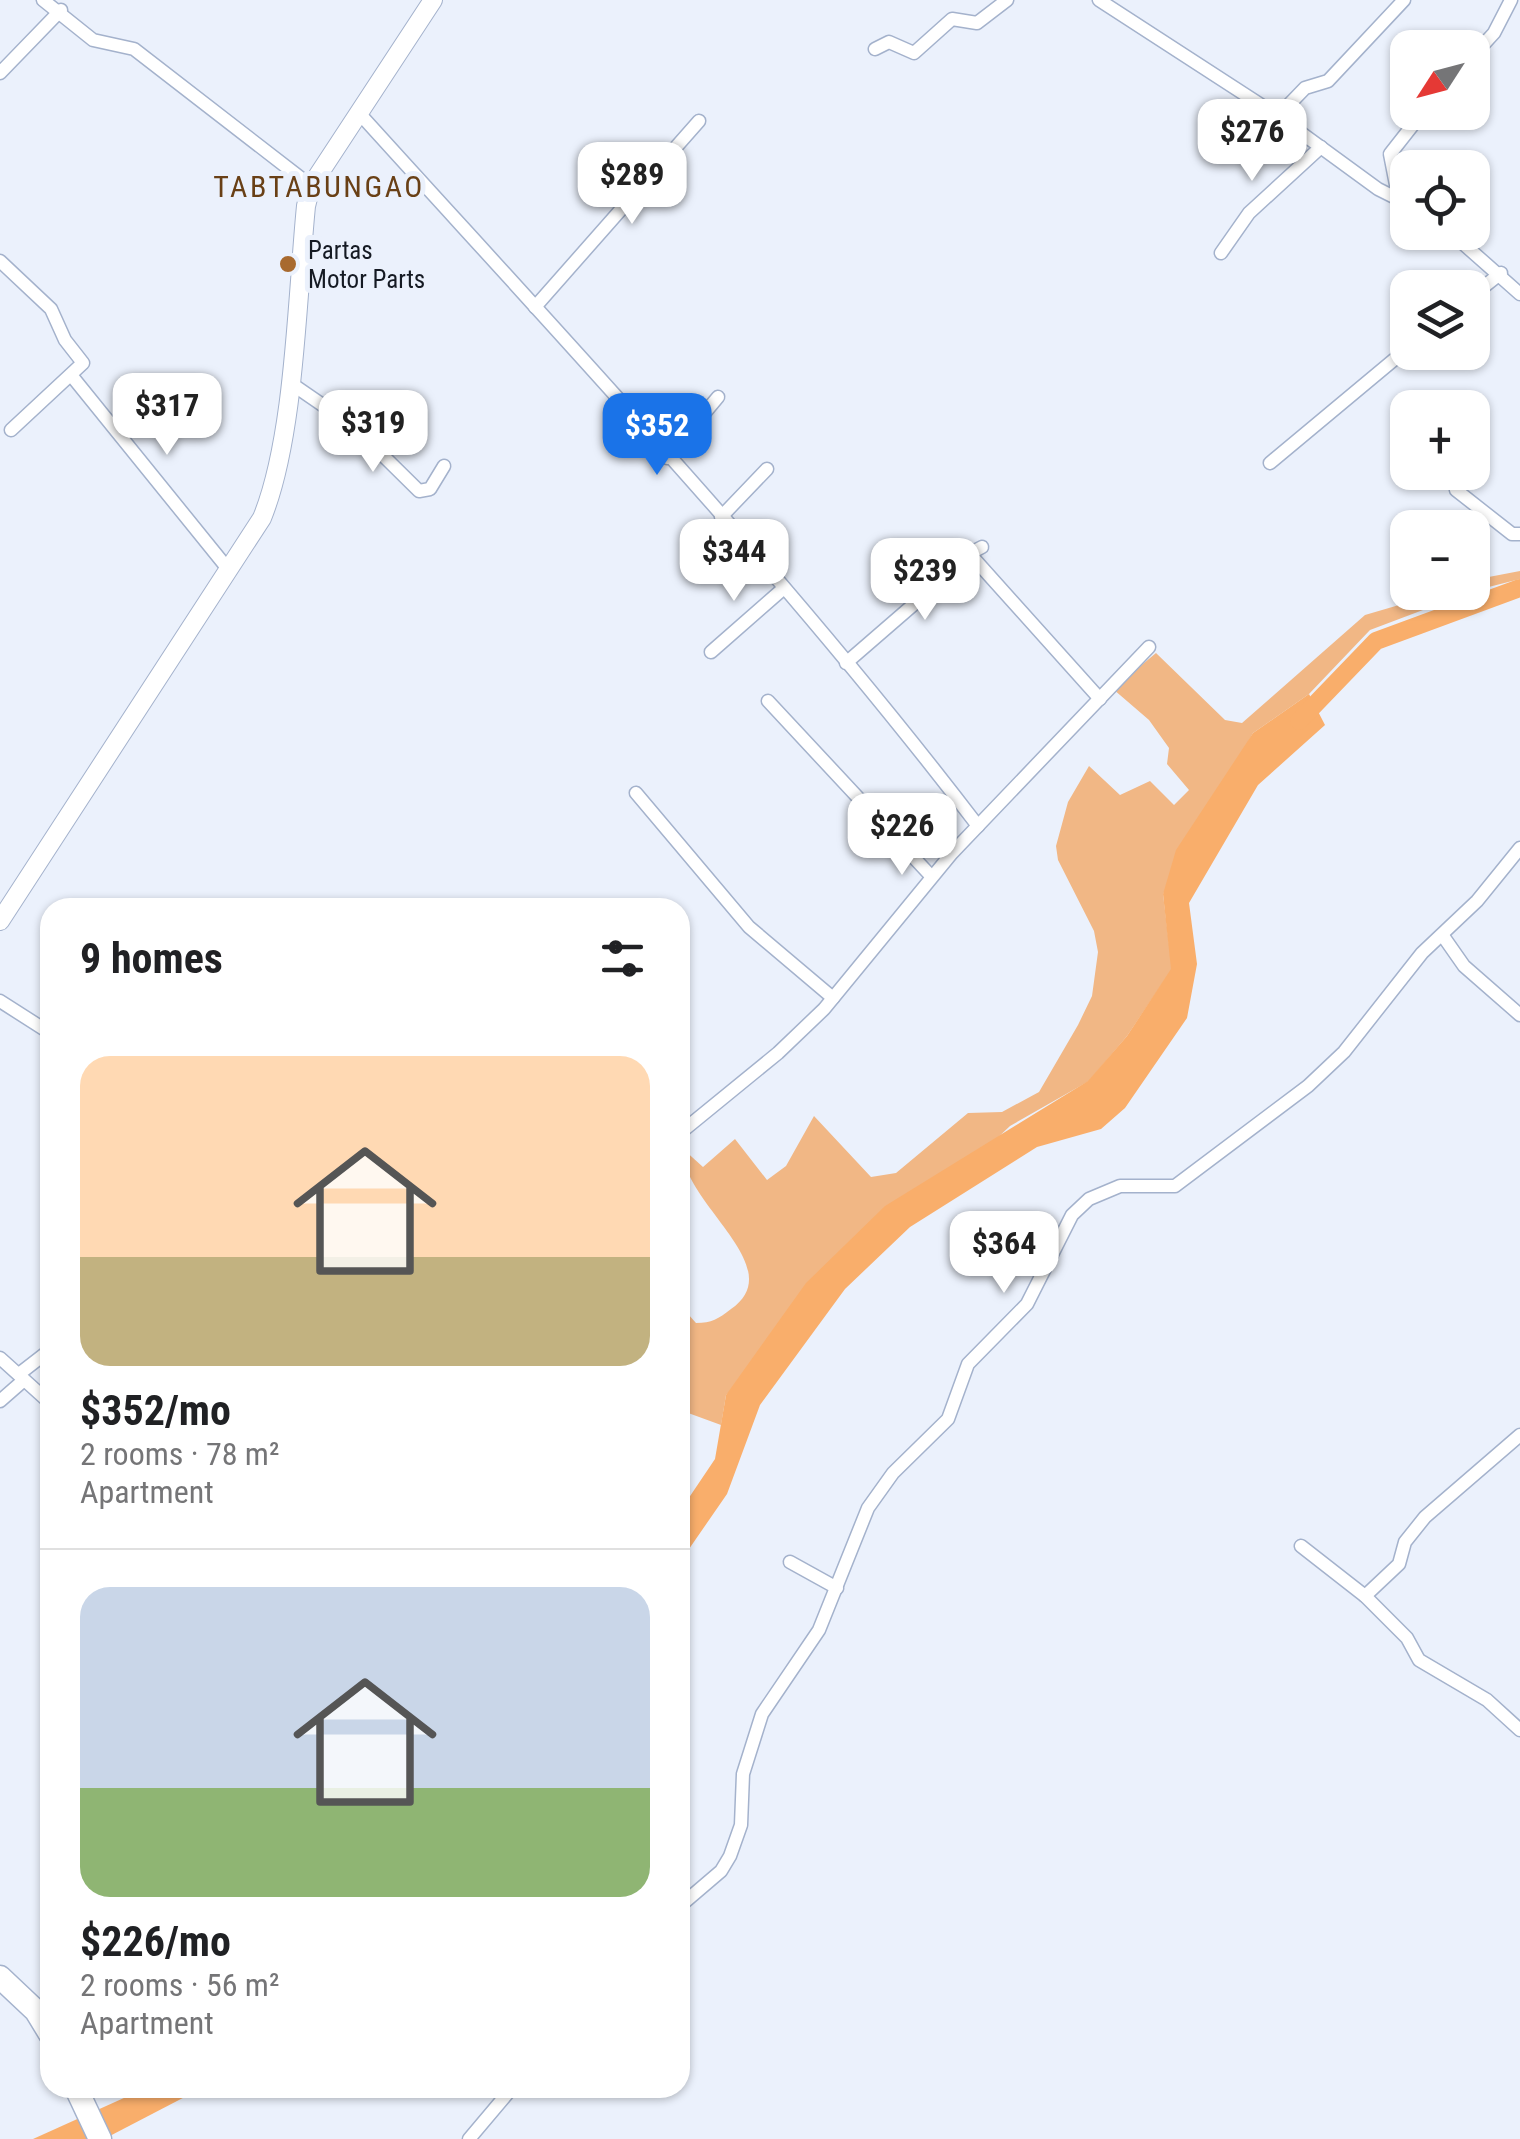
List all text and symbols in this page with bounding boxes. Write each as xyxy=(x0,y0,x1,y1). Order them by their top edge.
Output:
north arrow xyxy=(1390,30,1490,130)
map controls xyxy=(1390,30,1490,610)
pin: $276 xyxy=(1193,99,1311,184)
text: $276 xyxy=(1220,112,1284,150)
pin: $289 xyxy=(573,142,691,227)
button: locate xyxy=(1390,150,1490,250)
text: $289 xyxy=(600,155,664,193)
district label: TABTABUNGAO xyxy=(213,169,425,204)
place label: Partas Motor Parts xyxy=(308,236,425,294)
marker: Partas Motor Parts xyxy=(277,253,299,275)
button: layers xyxy=(1390,270,1490,370)
pin: $317 xyxy=(108,373,226,458)
text: $317 xyxy=(135,386,199,424)
pin: $319 xyxy=(314,390,432,475)
button: + xyxy=(1390,390,1490,490)
pin: $352 xyxy=(598,393,716,478)
text: $319 xyxy=(341,403,405,441)
text: $352 xyxy=(625,406,689,444)
button: − xyxy=(1390,510,1490,610)
pin: $344 xyxy=(675,519,793,604)
text: $344 xyxy=(702,532,766,570)
pin: $239 xyxy=(866,538,984,623)
text: $239 xyxy=(893,551,957,589)
pin: $226 xyxy=(843,793,961,878)
text: $226 xyxy=(870,806,934,844)
icon: filters xyxy=(595,931,650,986)
text: 9 homes xyxy=(80,934,223,983)
icon: home xyxy=(275,1121,455,1301)
pin: $364 xyxy=(945,1211,1063,1296)
text: $364 xyxy=(972,1224,1036,1262)
text: $352/mo xyxy=(80,1386,231,1435)
text: 2 rooms · 78 m² xyxy=(80,1435,279,1473)
text: Apartment xyxy=(80,1473,214,1511)
icon: home xyxy=(275,1652,455,1832)
text: $226/mo xyxy=(80,1917,231,1966)
text: 2 rooms · 56 m² xyxy=(80,1966,279,2004)
text: Apartment xyxy=(80,2004,214,2042)

